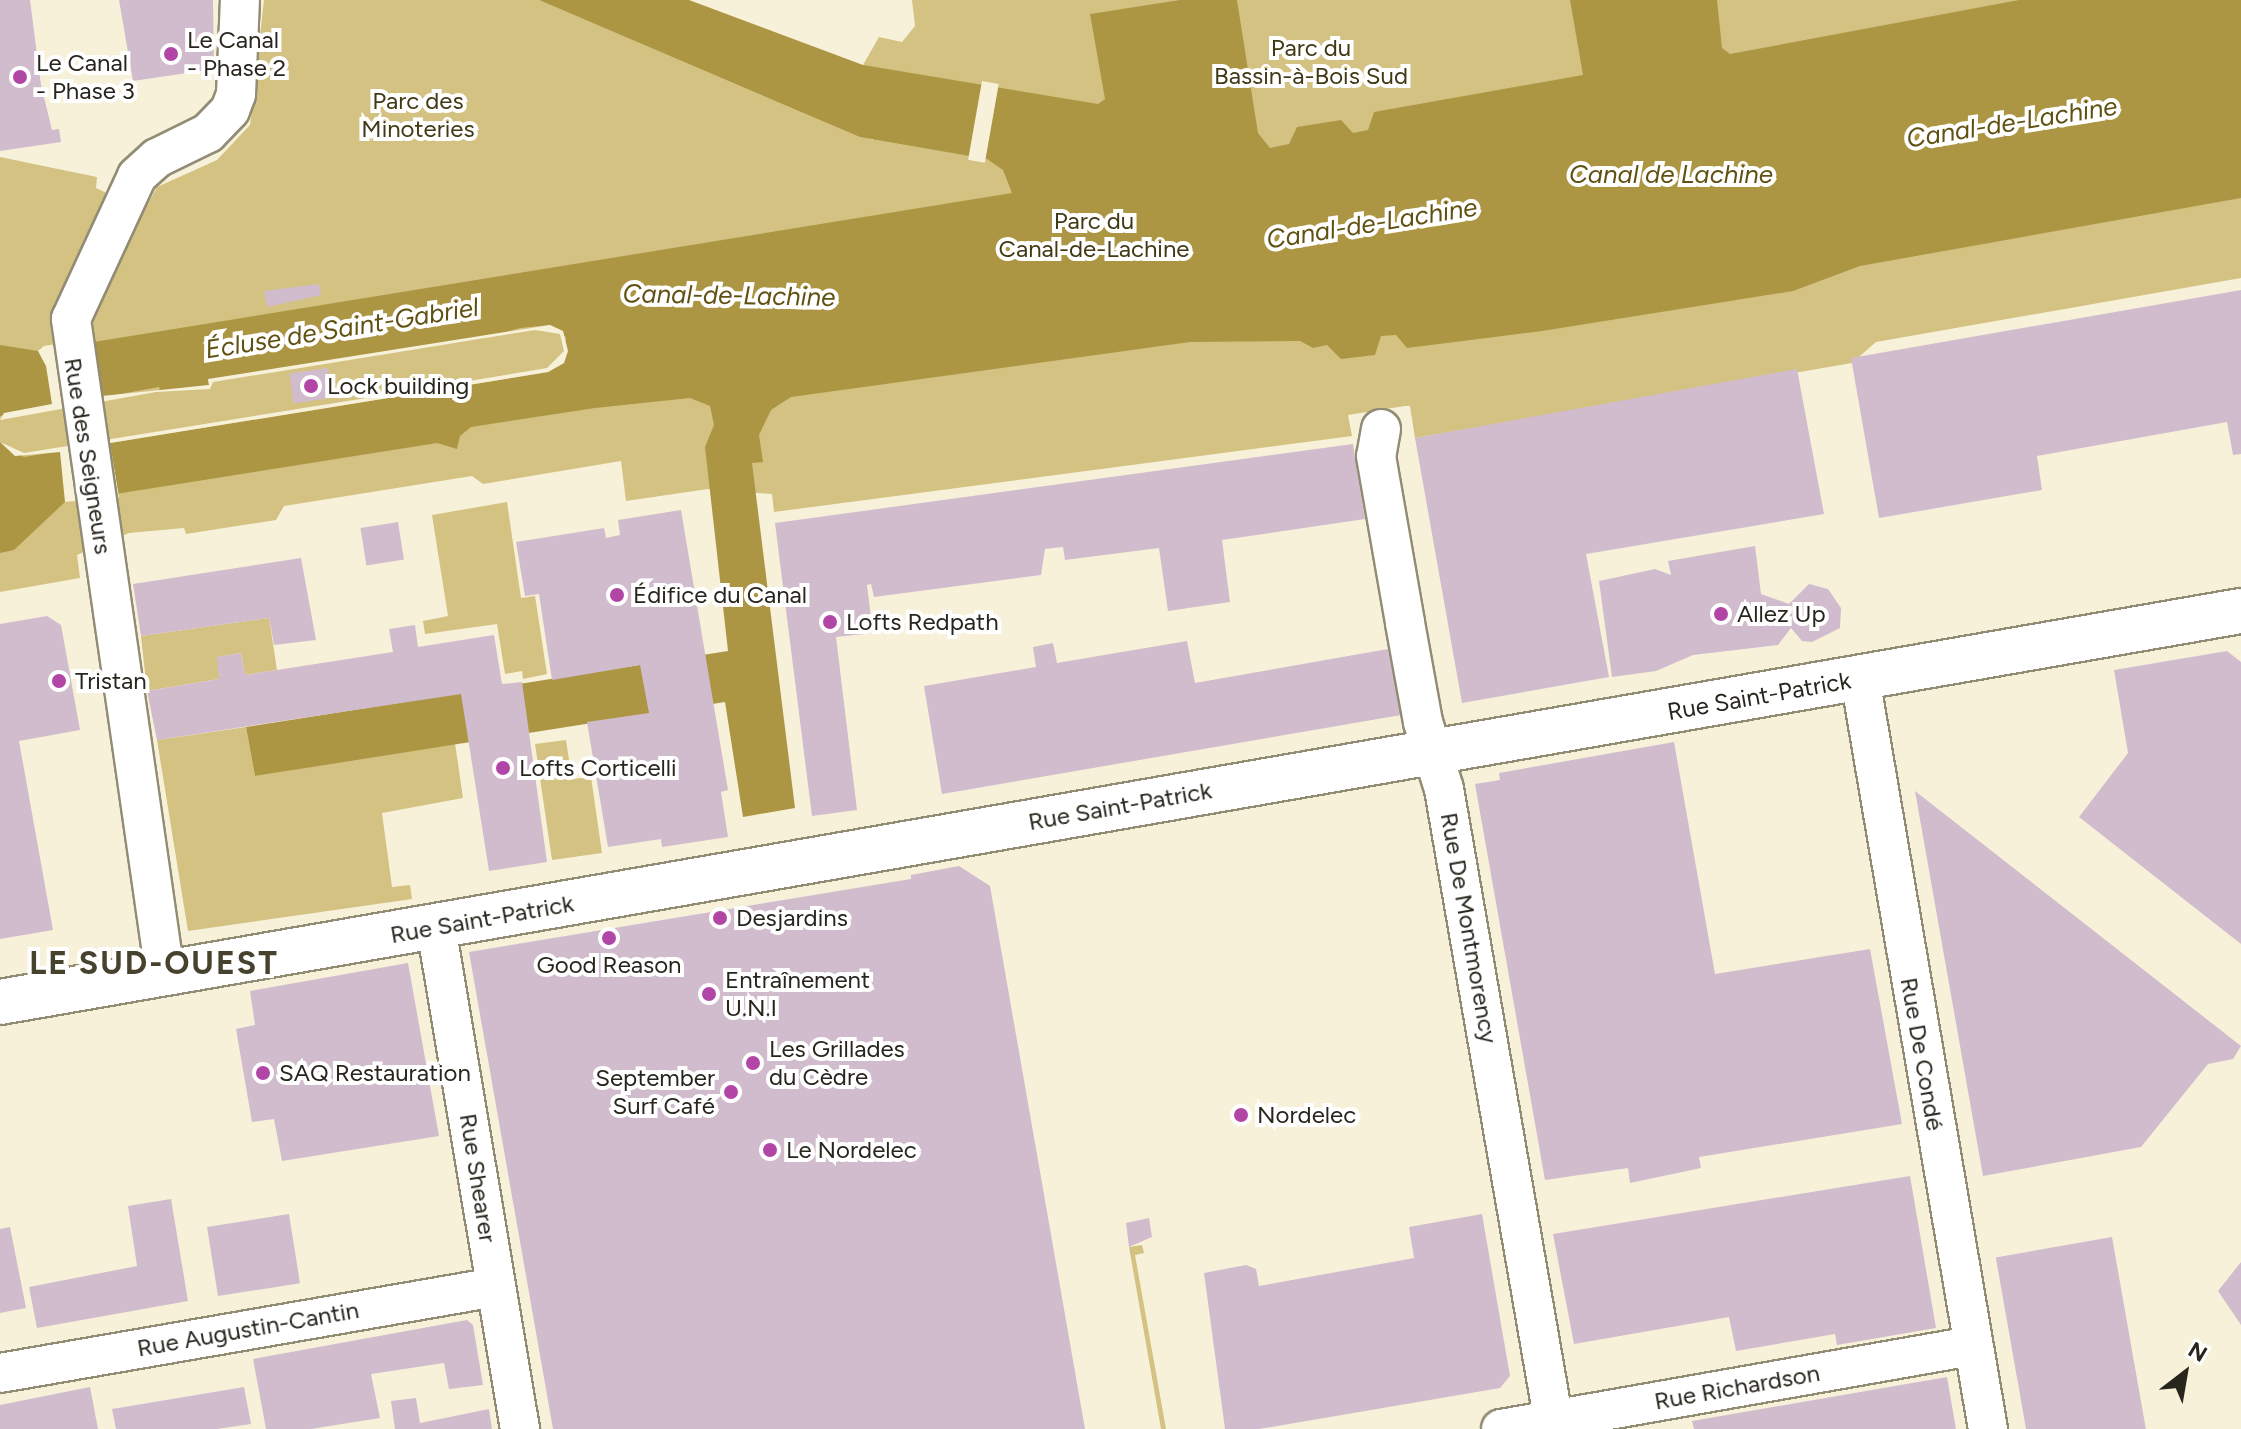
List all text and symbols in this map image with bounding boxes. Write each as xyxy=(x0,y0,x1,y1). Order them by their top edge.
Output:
place label: Le Canal - Phase 2 xyxy=(187,26,286,82)
park label: Parc du Bassin-à-Bois Sud xyxy=(1214,34,1408,90)
marker: Le Canal - Phase 2 xyxy=(162,45,180,63)
place label: Le Canal - Phase 3 xyxy=(36,49,135,105)
marker: Le Canal - Phase 3 xyxy=(11,68,29,86)
park label: Parc des Minoteries xyxy=(361,87,475,143)
water label: Canal-de-Lachine xyxy=(1904,91,2120,155)
water label: Canal de Lachine xyxy=(1569,159,1773,191)
water label: Canal-de-Lachine xyxy=(1264,192,1480,256)
park label: Parc du Canal-de-Lachine xyxy=(999,207,1189,263)
water label: Canal-de-Lachine xyxy=(622,279,836,313)
water label: Écluse de Saint-Gabriel xyxy=(203,292,481,366)
street label: Rue des Seigneurs xyxy=(58,356,118,556)
place label: Lock building xyxy=(327,372,469,400)
marker: Lock building xyxy=(302,377,320,395)
place label: Édifice du Canal xyxy=(633,581,807,609)
marker: Édifice du Canal xyxy=(608,586,626,604)
place label: Allez Up xyxy=(1737,600,1826,628)
marker: Allez Up xyxy=(1712,605,1730,623)
place label: Lofts Redpath xyxy=(846,608,999,636)
marker: Lofts Redpath xyxy=(821,613,839,631)
street label: Rue Saint-Patrick xyxy=(1665,666,1853,726)
place label: Tristan xyxy=(75,667,147,695)
marker: Tristan xyxy=(50,672,68,690)
place label: Lofts Corticelli xyxy=(519,754,677,782)
marker: Lofts Corticelli xyxy=(494,759,512,777)
street label: Rue Saint-Patrick xyxy=(1026,776,1214,836)
street label: Rue De Montmorency xyxy=(1435,810,1503,1046)
street label: Rue Saint-Patrick xyxy=(388,889,576,949)
place label: Desjardins xyxy=(736,904,848,932)
marker: Desjardins xyxy=(711,909,729,927)
marker: Good Reason xyxy=(600,929,618,947)
district label: LE SUD-OUEST xyxy=(29,944,279,982)
place label: Good Reason xyxy=(537,951,681,979)
place label: Entraînement U.N.I xyxy=(725,966,870,1022)
street label: Rue De Condé xyxy=(1894,975,1950,1133)
marker: Entraînement U.N.I xyxy=(700,985,718,1003)
place label: Les Grillades du Cèdre xyxy=(769,1035,905,1091)
marker: Les Grillades du Cèdre xyxy=(744,1054,762,1072)
place label: SAQ Restauration xyxy=(279,1059,471,1087)
marker: SAQ Restauration xyxy=(254,1064,272,1082)
place label: September Surf Café xyxy=(595,1064,715,1120)
marker: September Surf Café xyxy=(722,1083,740,1101)
place label: Nordelec xyxy=(1257,1101,1356,1129)
marker: Nordelec xyxy=(1232,1106,1250,1124)
street label: Rue Shearer xyxy=(454,1111,502,1245)
place label: Le Nordelec xyxy=(786,1136,917,1164)
marker: Le Nordelec xyxy=(761,1141,779,1159)
street label: Rue Augustin-Cantin xyxy=(135,1295,361,1363)
north arrow xyxy=(2145,1333,2225,1413)
text: N xyxy=(2183,1336,2212,1368)
street label: Rue Richardson xyxy=(1652,1358,1822,1416)

